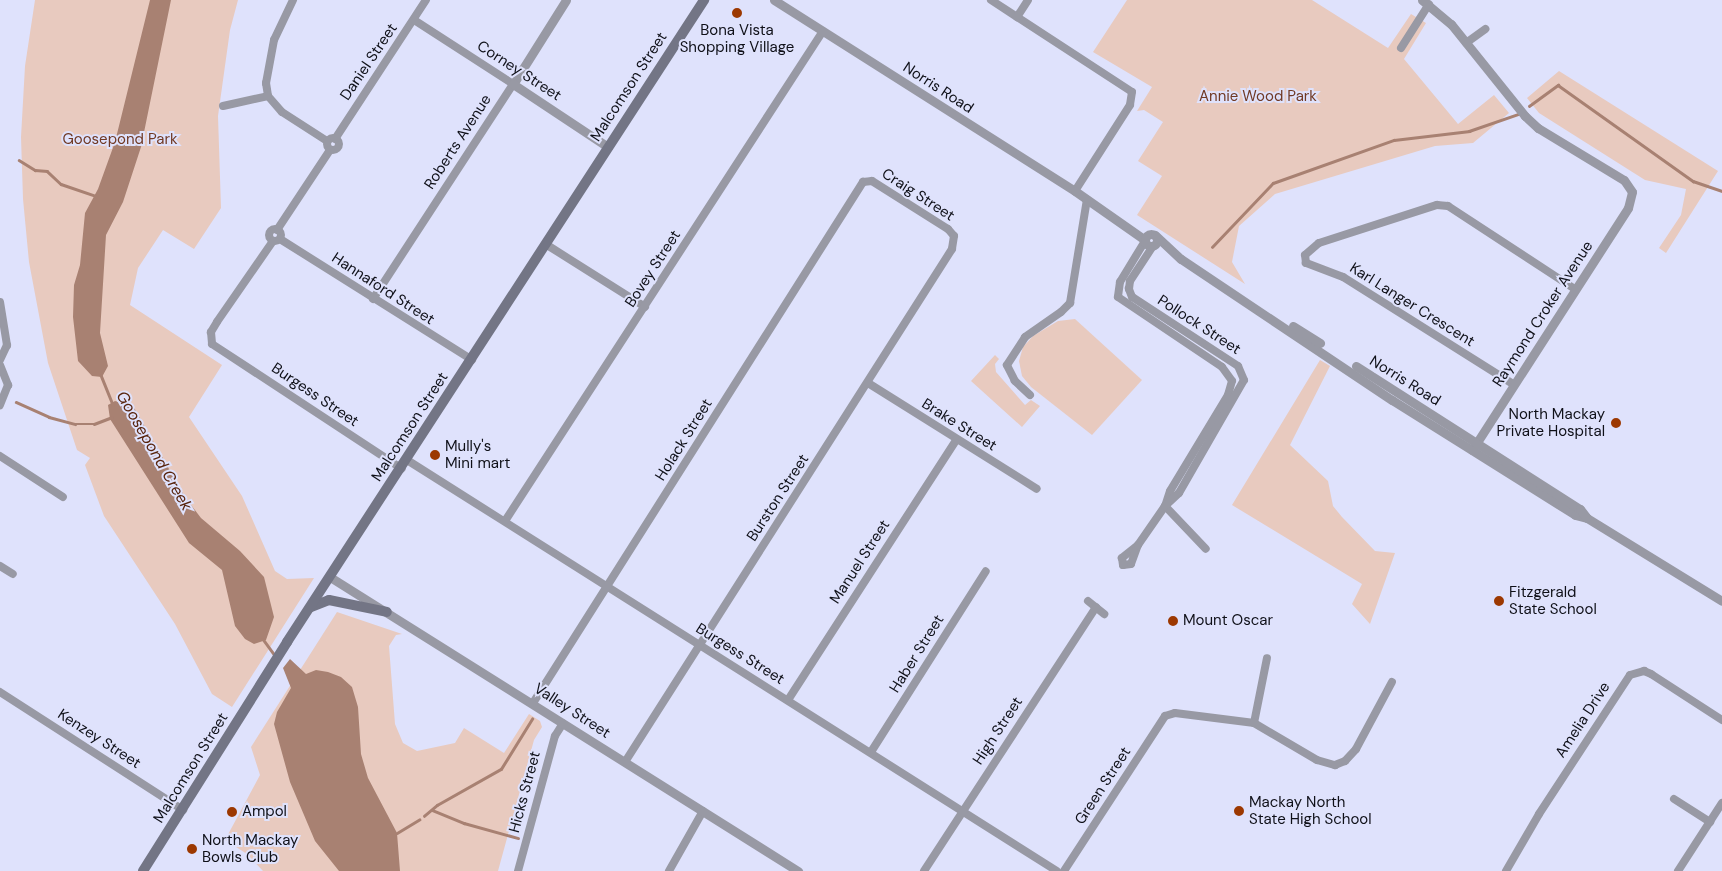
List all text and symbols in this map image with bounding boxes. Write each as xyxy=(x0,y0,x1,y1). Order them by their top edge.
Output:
marker: Bona Vista Shopping Village xyxy=(731,7,743,19)
street label: Daniel Street xyxy=(337,20,401,104)
place label: Bona Vista Shopping Village xyxy=(680,21,794,56)
street label: Malcomson Street xyxy=(587,29,671,145)
street label: Corney Street xyxy=(473,37,565,105)
street label: Norris Road xyxy=(899,59,977,117)
park label: Annie Wood Park xyxy=(1199,88,1317,106)
street label: Roberts Avenue xyxy=(421,91,495,193)
park label: Goosepond Park xyxy=(62,131,178,149)
street label: Craig Street xyxy=(878,165,958,225)
street label: Bovey Street xyxy=(621,227,685,311)
street label: Raymond Croker Avenue xyxy=(1489,238,1597,390)
street label: Hannaford Street xyxy=(328,249,438,329)
street label: Karl Langer Crescent xyxy=(1346,259,1478,351)
street label: Pollock Street xyxy=(1154,291,1244,359)
street label: Norris Road xyxy=(1366,352,1444,410)
street label: Burgess Street xyxy=(268,359,362,431)
street label: Malcomson Street xyxy=(368,369,452,485)
water label: Goosepond Creek xyxy=(112,388,196,514)
street label: Brake Street xyxy=(918,395,1000,455)
street label: Holack Street xyxy=(652,396,716,484)
place label: North Mackay Private Hospital xyxy=(1496,405,1605,440)
marker: North Mackay Private Hospital xyxy=(1609,416,1623,430)
place label: Mully's Mini mart xyxy=(445,437,510,472)
marker: Mully's Mini mart xyxy=(429,449,441,461)
street label: Burston Street xyxy=(743,451,813,545)
street label: Manuel Street xyxy=(826,517,894,607)
place label: Fitzgerald State School xyxy=(1509,583,1597,618)
marker: Fitzgerald State School xyxy=(1493,595,1505,607)
street label: Haber Street xyxy=(886,612,948,696)
place label: Mount Oscar xyxy=(1183,612,1273,630)
marker: Mount Oscar xyxy=(1167,615,1179,627)
street label: Burgess Street xyxy=(692,620,788,688)
street label: Amelia Drive xyxy=(1552,679,1614,761)
street label: Valley Street xyxy=(531,680,613,742)
street label: High Street xyxy=(969,694,1027,768)
street label: Kenzey Street xyxy=(54,705,144,773)
street label: Malcomson Street xyxy=(150,710,232,826)
street label: Green Street xyxy=(1071,744,1135,828)
street label: Hicks Street xyxy=(505,749,545,835)
place label: Mackay North State High School xyxy=(1249,793,1372,828)
place label: Ampol xyxy=(242,803,287,821)
marker: Mackay North State High School xyxy=(1233,805,1245,817)
marker: Ampol xyxy=(226,806,238,818)
place label: North Mackay Bowls Club xyxy=(202,831,298,866)
marker: North Mackay Bowls Club xyxy=(186,843,198,855)

